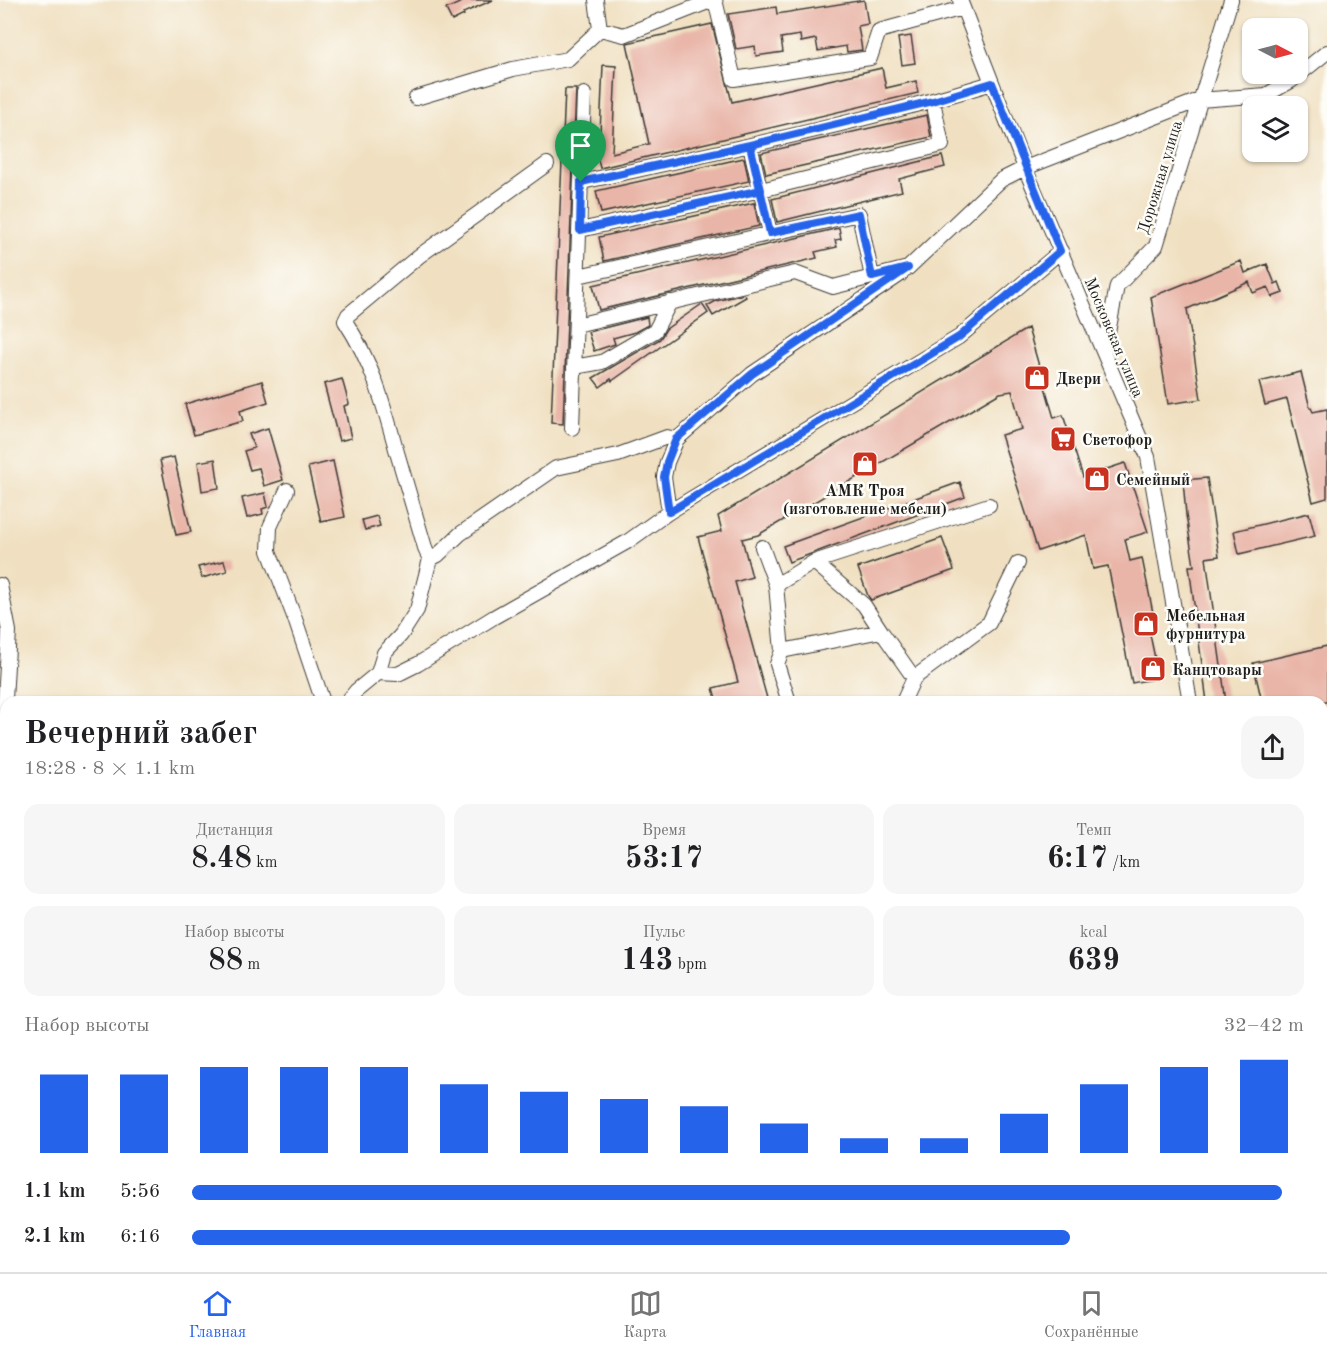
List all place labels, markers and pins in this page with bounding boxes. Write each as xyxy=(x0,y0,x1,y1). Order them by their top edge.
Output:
pin xyxy=(555,120,606,182)
shop icon: Двери xyxy=(1022,363,1052,393)
place label: Двери xyxy=(1056,372,1101,388)
supermarket icon: Светофор xyxy=(1048,424,1078,454)
place label: Светофор xyxy=(1082,433,1152,449)
shop icon: АМК Троя (изготовление мебели) xyxy=(850,449,880,479)
shop icon: Семейный xyxy=(1082,464,1112,494)
place label: Семейный xyxy=(1116,473,1190,489)
place label: АМК Троя (изготовление мебели) xyxy=(783,484,947,518)
shop icon: Мебельная фурнитура xyxy=(1131,609,1161,639)
place label: Мебельная фурнитура xyxy=(1166,609,1246,643)
shop icon: Канцтовары xyxy=(1138,654,1168,684)
place label: Канцтовары xyxy=(1172,663,1262,679)

